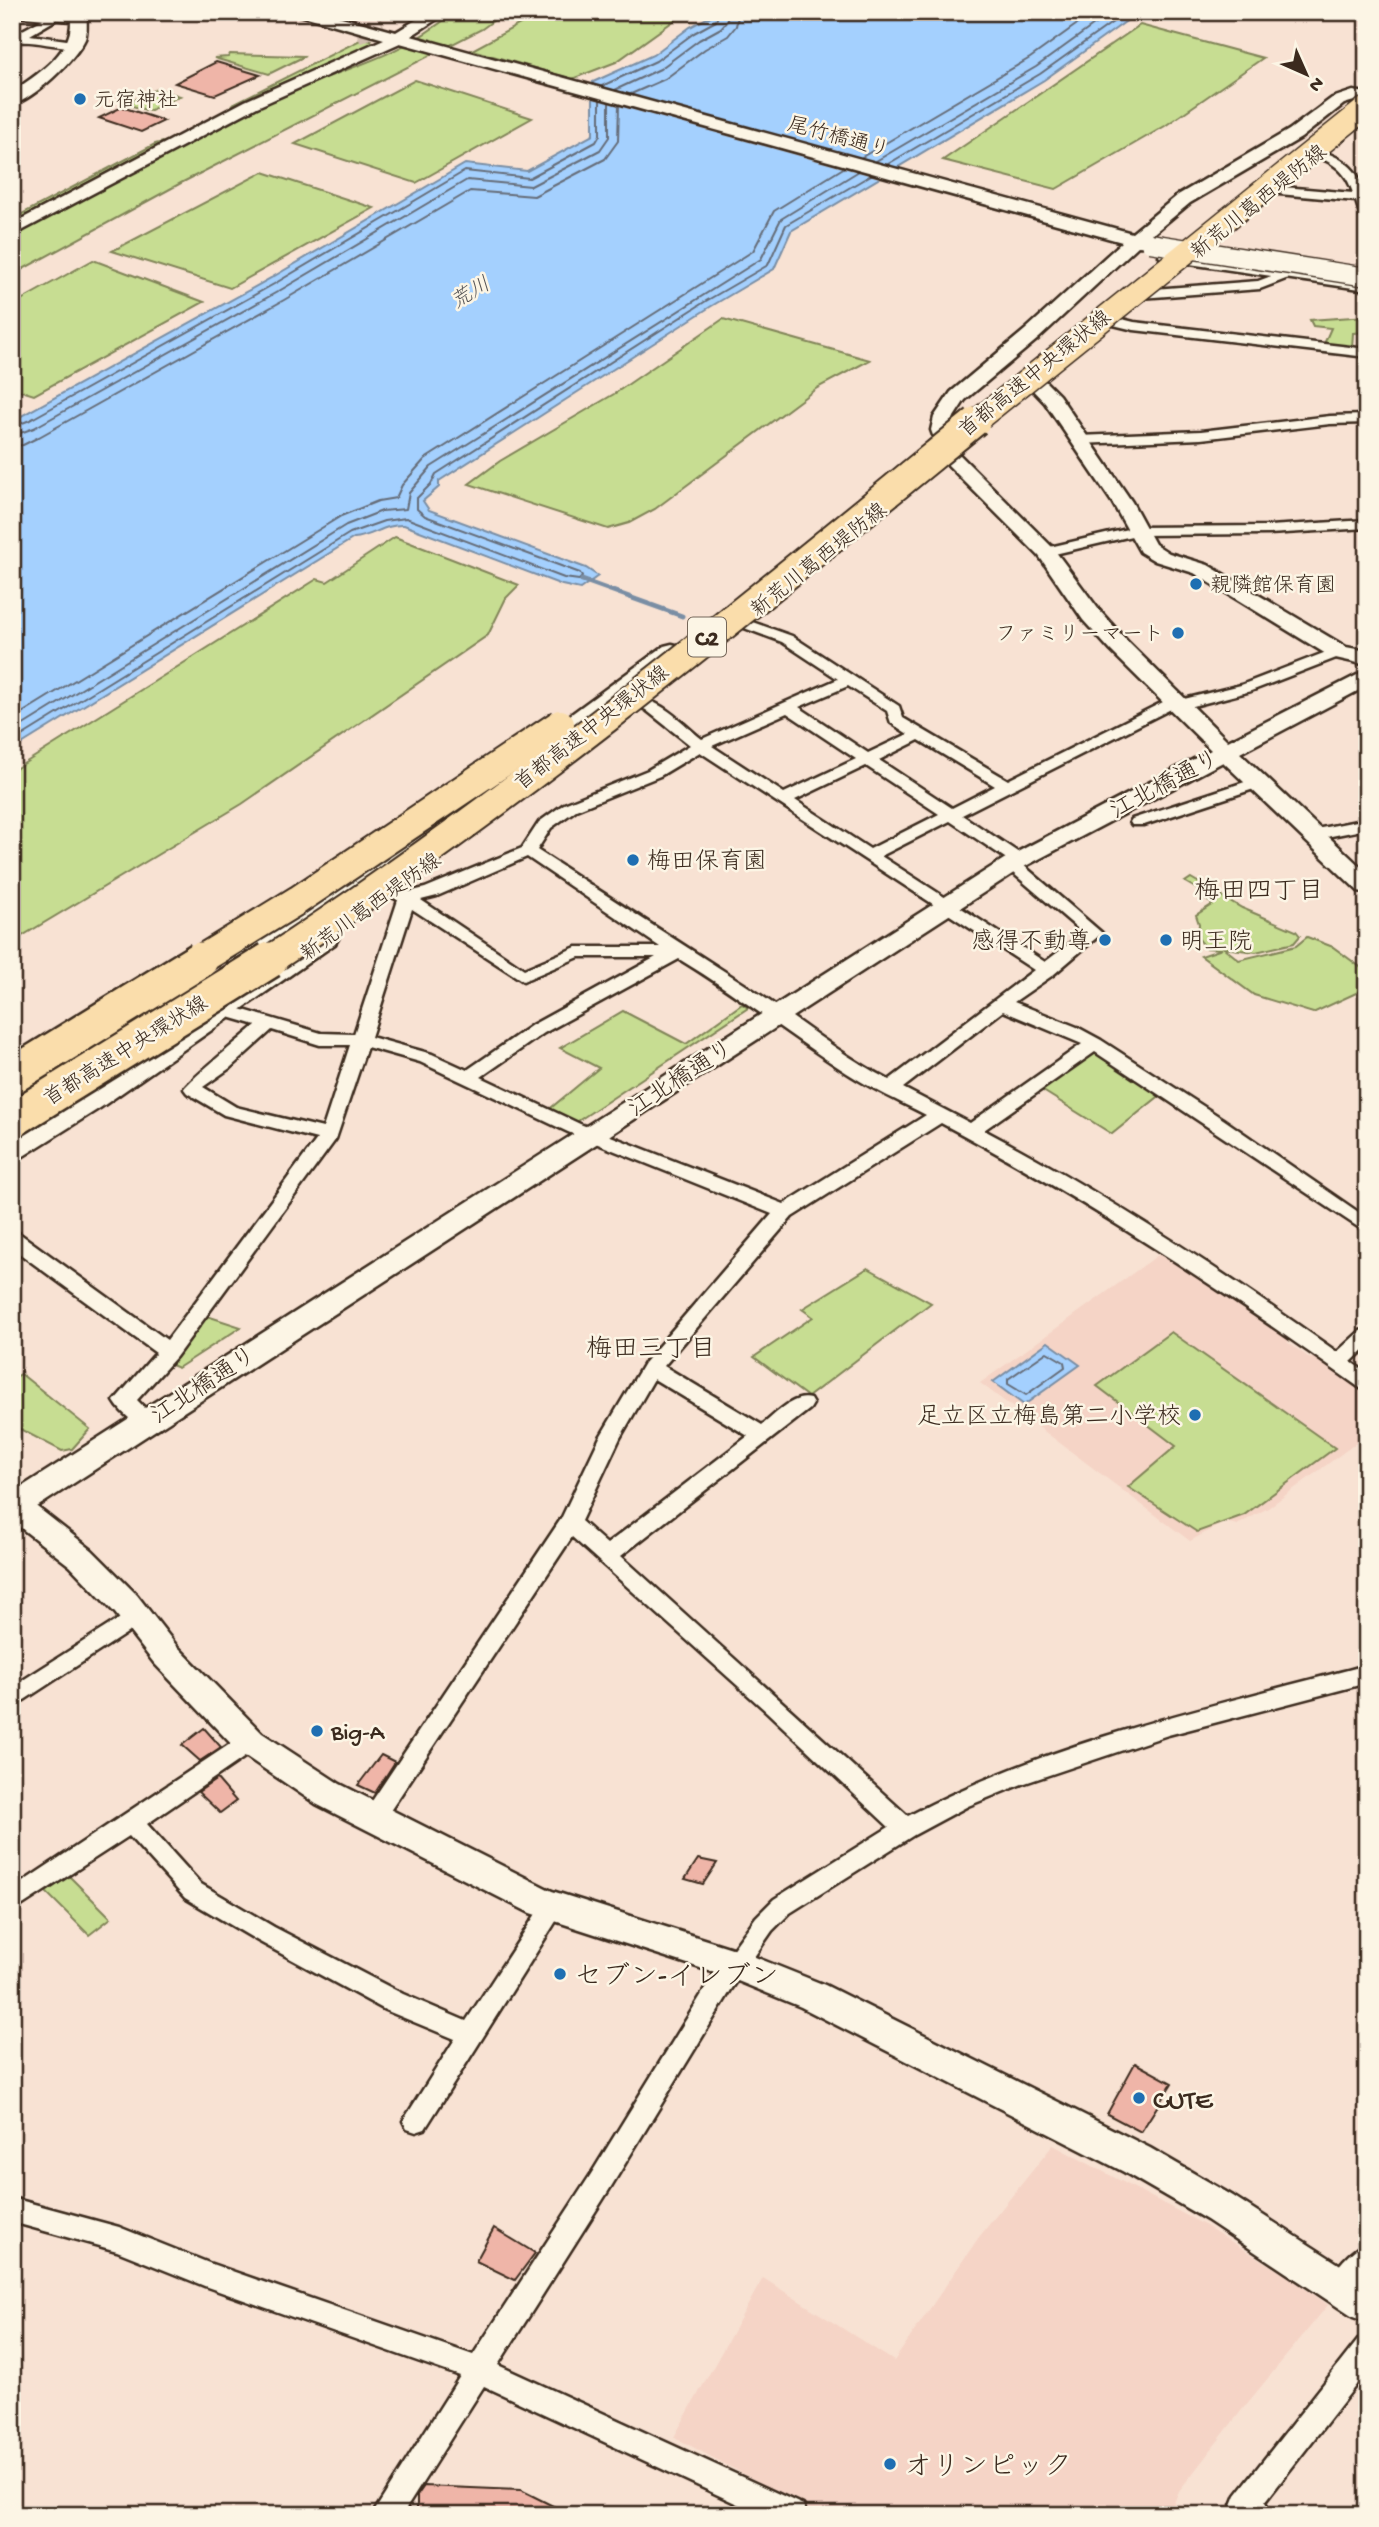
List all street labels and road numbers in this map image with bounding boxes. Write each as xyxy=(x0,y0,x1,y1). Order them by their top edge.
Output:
street label: 尾竹橋通り xyxy=(784,113,892,165)
street label: 新荒川葛西堤防線 xyxy=(1186,140,1333,266)
street label: 首都高速中央環状線 xyxy=(954,305,1118,445)
street label: 新荒川葛西堤防線 xyxy=(746,498,893,624)
road number: C2 xyxy=(688,618,726,656)
street label: 首都高速中央環状線 xyxy=(510,660,675,798)
street label: 江北橋通り xyxy=(1106,745,1225,827)
street label: 新荒川葛西堤防線 xyxy=(296,849,447,968)
street label: 首都高速中央環状線 xyxy=(39,991,214,1114)
street label: 江北橋通り xyxy=(624,1035,740,1125)
street label: 江北橋通り xyxy=(147,1342,263,1432)

